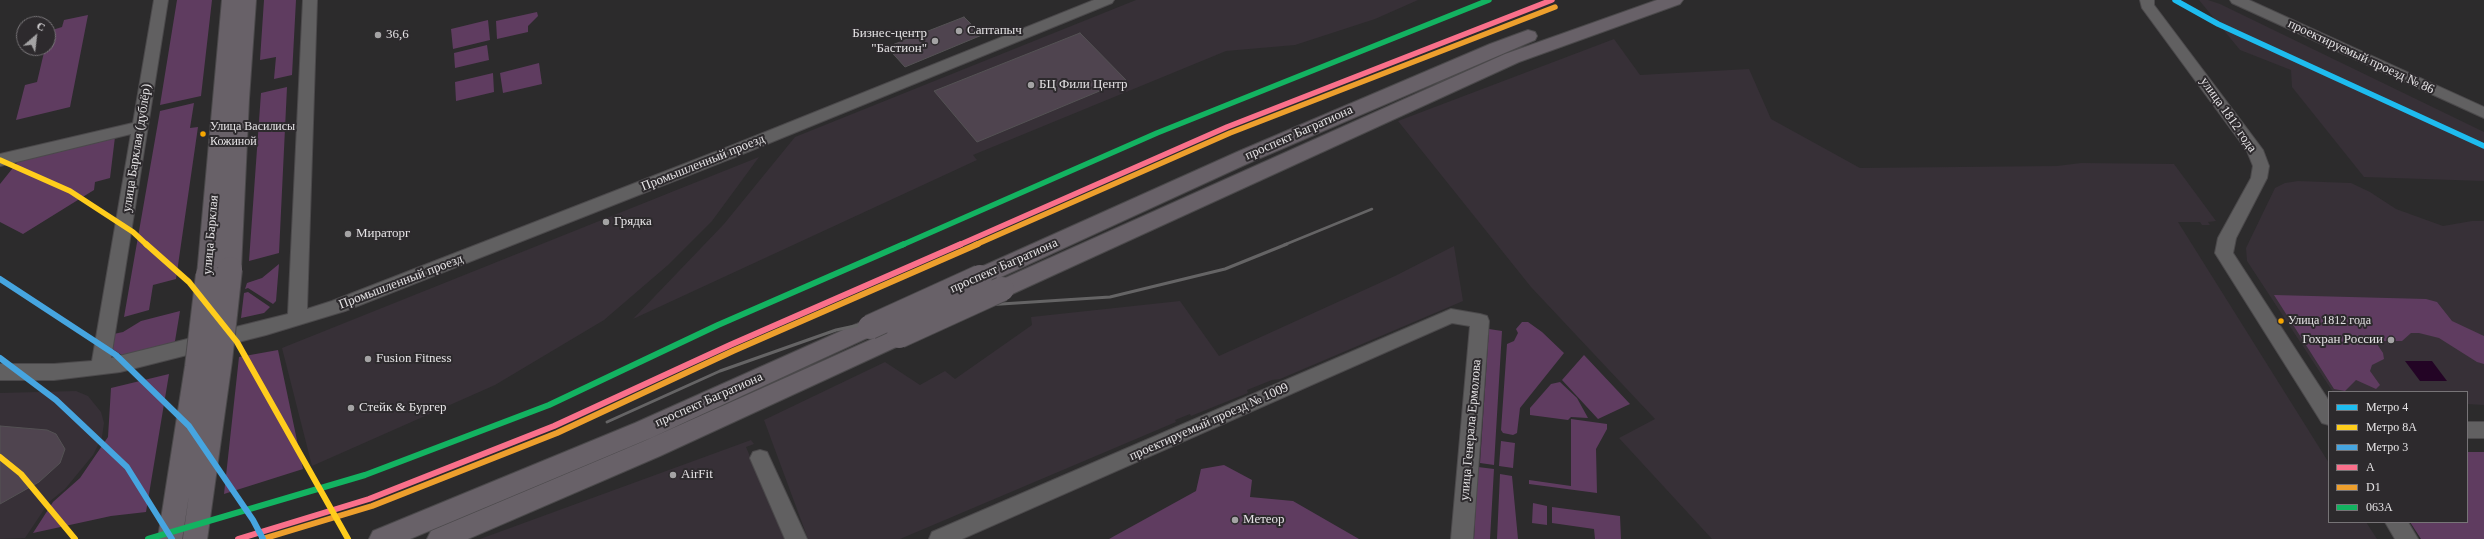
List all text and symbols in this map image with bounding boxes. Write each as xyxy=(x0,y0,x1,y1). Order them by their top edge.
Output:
north arrow xyxy=(16,16,56,56)
street label: проектируемый проезд № 86 xyxy=(2285,16,2437,98)
text: С xyxy=(35,19,47,33)
place label: Саптапыч xyxy=(967,23,1022,39)
place label: Бизнес-центр "Бастион" xyxy=(852,26,927,57)
marker: Саптапыч xyxy=(954,26,964,36)
place label: 36,6 xyxy=(386,27,409,43)
marker: 36,6 xyxy=(373,30,383,40)
marker: Бизнес-центр "Бастион" xyxy=(930,36,940,46)
street label: улица 1812 года xyxy=(2196,74,2260,156)
place label: БЦ Фили Центр xyxy=(1039,77,1127,93)
marker: БЦ Фили Центр xyxy=(1026,80,1036,90)
street label: улица Барклая (дублёр) xyxy=(119,83,155,213)
street label: проспект Багратиона xyxy=(1243,102,1355,164)
place label: Улица Василисы Кожиной xyxy=(210,120,295,148)
marker: Улица Василисы Кожиной xyxy=(198,129,208,139)
street label: Промышленный проезд xyxy=(639,131,767,195)
street label: улица Барклая xyxy=(200,195,222,275)
place label: Грядка xyxy=(614,214,652,230)
marker: Грядка xyxy=(601,217,611,227)
place label: Мираторг xyxy=(356,226,410,242)
marker: Мираторг xyxy=(343,229,353,239)
street label: проспект Багратиона xyxy=(948,235,1060,297)
street label: Промышленный проезд xyxy=(337,251,465,313)
place label: Улица 1812 года xyxy=(2288,314,2371,328)
marker: Улица 1812 года xyxy=(2276,316,2286,326)
place label: Гохран России xyxy=(2302,332,2383,348)
marker: Гохран России xyxy=(2386,335,2396,345)
place label: Fusion Fitness xyxy=(376,351,451,367)
marker: Fusion Fitness xyxy=(363,354,373,364)
street label: улица Генерала Ермолова xyxy=(1457,359,1485,501)
street label: проспект Багратиона xyxy=(653,369,765,431)
street label: проектируемый проезд № 1009 xyxy=(1127,380,1291,464)
legend xyxy=(2328,391,2468,523)
place label: Стейк & Бургер xyxy=(359,400,446,416)
text: Метро 4 xyxy=(2366,400,2408,414)
marker: Стейк & Бургер xyxy=(346,403,356,413)
text: Метро 8А xyxy=(2366,420,2417,434)
text: Метро 3 xyxy=(2366,440,2408,454)
text: A xyxy=(2366,460,2375,474)
place label: AirFit xyxy=(681,467,713,483)
marker: AirFit xyxy=(668,470,678,480)
text: D1 xyxy=(2366,480,2381,494)
text: 063А xyxy=(2366,500,2393,514)
place label: Метеор xyxy=(1243,512,1285,528)
marker: Метеор xyxy=(1230,515,1240,525)

